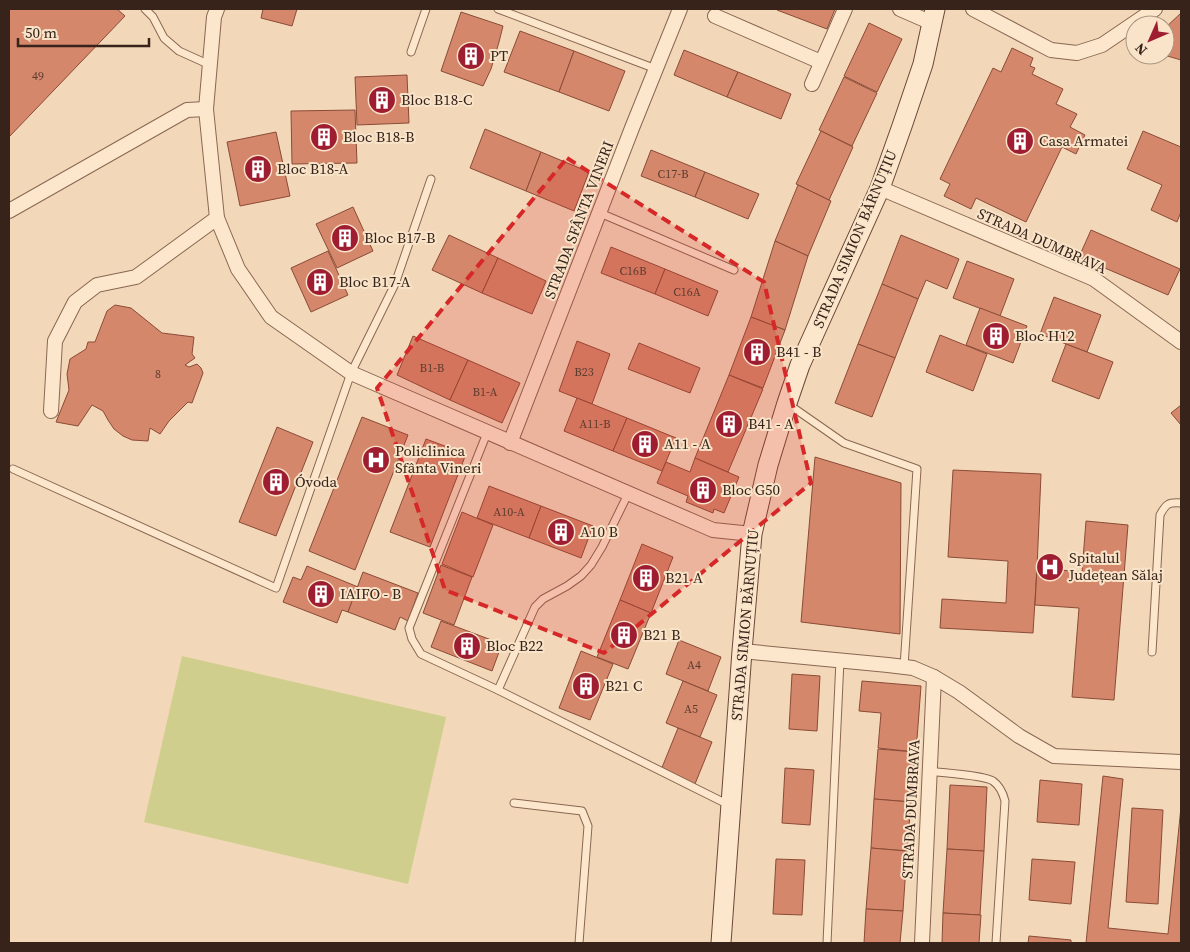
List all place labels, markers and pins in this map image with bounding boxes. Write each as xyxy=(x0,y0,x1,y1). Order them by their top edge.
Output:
building icon: PT xyxy=(456,41,486,71)
place label: PT xyxy=(490,45,508,66)
building icon: Bloc B18-C xyxy=(367,85,397,115)
place label: Bloc B18-C xyxy=(401,89,473,110)
building icon: Bloc B18-B xyxy=(309,122,339,152)
place label: Bloc B18-B xyxy=(343,126,414,147)
building icon: Casa Armatei xyxy=(1005,126,1035,156)
place label: Casa Armatei xyxy=(1039,130,1128,151)
building icon: Bloc B18-A xyxy=(243,154,273,184)
place label: Bloc B18-A xyxy=(277,158,348,179)
building icon: Bloc B17-B xyxy=(330,223,360,253)
place label: Bloc B17-B xyxy=(364,227,435,248)
building icon: Bloc B17-A xyxy=(305,267,335,297)
place label: Bloc B17-A xyxy=(339,271,410,292)
building icon: Bloc H12 xyxy=(981,321,1011,351)
place label: Bloc H12 xyxy=(1015,325,1075,346)
building icon: B41 - B xyxy=(742,337,772,367)
place label: B41 - B xyxy=(776,341,822,362)
building icon: B41 - A xyxy=(714,409,744,439)
place label: B41 - A xyxy=(748,413,794,434)
building icon: A11 - A xyxy=(630,429,660,459)
place label: A11 - A xyxy=(664,433,711,454)
place label: Policlinica Sfânta Vineri xyxy=(395,440,482,478)
hospital icon: Policlinica Sfânta Vineri xyxy=(361,445,391,475)
building icon: Óvoda xyxy=(261,467,291,497)
place label: Óvoda xyxy=(295,471,337,492)
building icon: Bloc G50 xyxy=(688,475,718,505)
place label: Bloc G50 xyxy=(722,479,780,500)
building icon: A10 B xyxy=(546,517,576,547)
place label: A10 B xyxy=(580,521,618,542)
place label: Spitalul Județean Sălaj xyxy=(1068,547,1163,585)
hospital icon: Spitalul Județean Sălaj xyxy=(1035,552,1065,582)
building icon: B21 A xyxy=(631,563,661,593)
place label: B21 A xyxy=(665,567,703,588)
building icon: IAIFO - B xyxy=(306,579,336,609)
place label: IAIFO - B xyxy=(340,583,401,604)
building icon: B21 B xyxy=(609,620,639,650)
place label: B21 B xyxy=(643,624,680,645)
building icon: Bloc B22 xyxy=(452,631,482,661)
place label: Bloc B22 xyxy=(486,635,543,656)
building icon: B21 C xyxy=(571,671,601,701)
place label: B21 C xyxy=(605,675,642,696)

